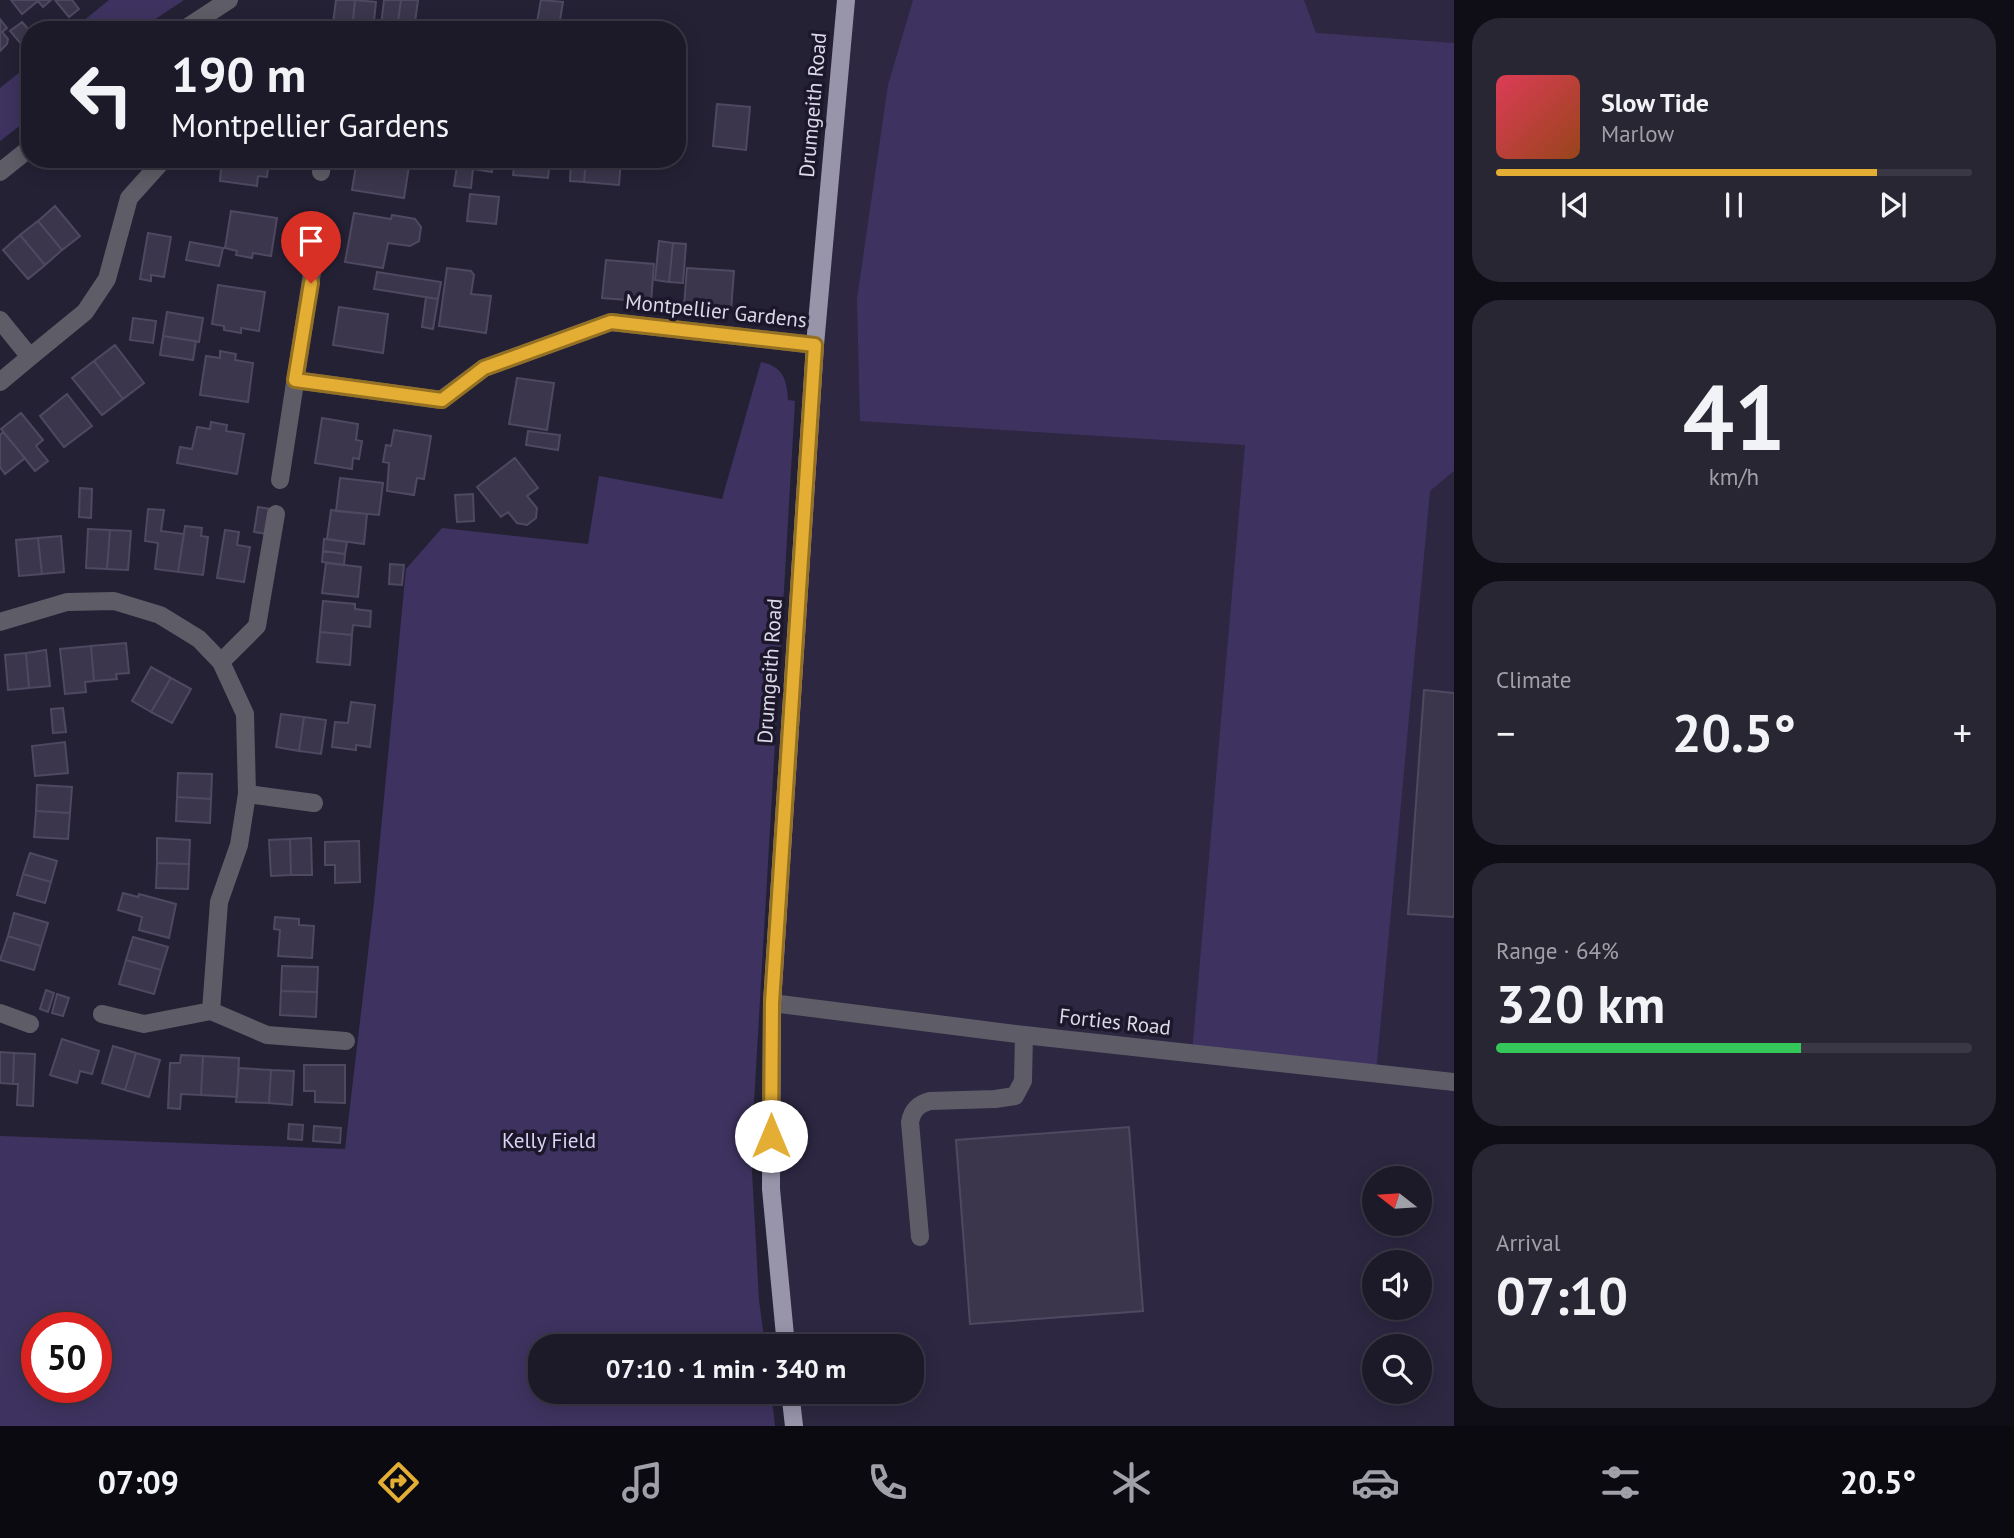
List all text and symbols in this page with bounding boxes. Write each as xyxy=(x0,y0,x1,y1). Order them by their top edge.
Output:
street label: Drumgeith Road xyxy=(793,31,832,179)
text: 190 m xyxy=(171,42,306,106)
icon: left xyxy=(56,49,147,140)
text: Slow Tide xyxy=(1601,86,1709,119)
text: Montpellier Gardens xyxy=(171,104,449,146)
text: Marlow xyxy=(1601,119,1674,148)
icon: previous xyxy=(1556,186,1594,224)
icon: pause xyxy=(1715,186,1753,224)
icon: next xyxy=(1874,186,1912,224)
pin xyxy=(281,211,341,283)
icon: arrive xyxy=(292,222,330,260)
street label: Montpellier Gardens xyxy=(624,288,808,333)
text: 41 xyxy=(1682,357,1786,475)
text: km/h xyxy=(1709,462,1759,491)
street label: Drumgeith Road xyxy=(751,597,788,744)
text: Climate xyxy=(1496,665,1571,694)
text: 20.5° xyxy=(1672,699,1796,766)
text: − xyxy=(1496,708,1515,757)
text: + xyxy=(1953,708,1972,757)
text: Range · 64% xyxy=(1496,936,1619,965)
text: 320 km xyxy=(1496,970,1665,1037)
street label: Forties Road xyxy=(1058,1002,1172,1041)
position arrow xyxy=(734,1099,808,1173)
park label: Kelly Field xyxy=(502,1127,596,1154)
north arrow xyxy=(1362,1166,1432,1236)
map controls xyxy=(1362,1166,1432,1404)
text: Arrival xyxy=(1496,1228,1560,1257)
button: sound xyxy=(1362,1250,1432,1320)
text: 07:10 xyxy=(1496,1262,1628,1329)
speed limit sign: 50 xyxy=(21,1312,112,1403)
button: search xyxy=(1362,1334,1432,1404)
text: 07:10 · 1 min · 340 m xyxy=(606,1352,846,1385)
icon: directions xyxy=(374,1458,423,1507)
icon: music xyxy=(618,1458,667,1507)
icon: phone xyxy=(863,1458,912,1507)
icon: climate xyxy=(1107,1458,1156,1507)
icon: car xyxy=(1351,1458,1400,1507)
icon: filters xyxy=(1596,1458,1645,1507)
text: 07:09 xyxy=(98,1461,179,1503)
text: 20.5° xyxy=(1840,1461,1916,1503)

